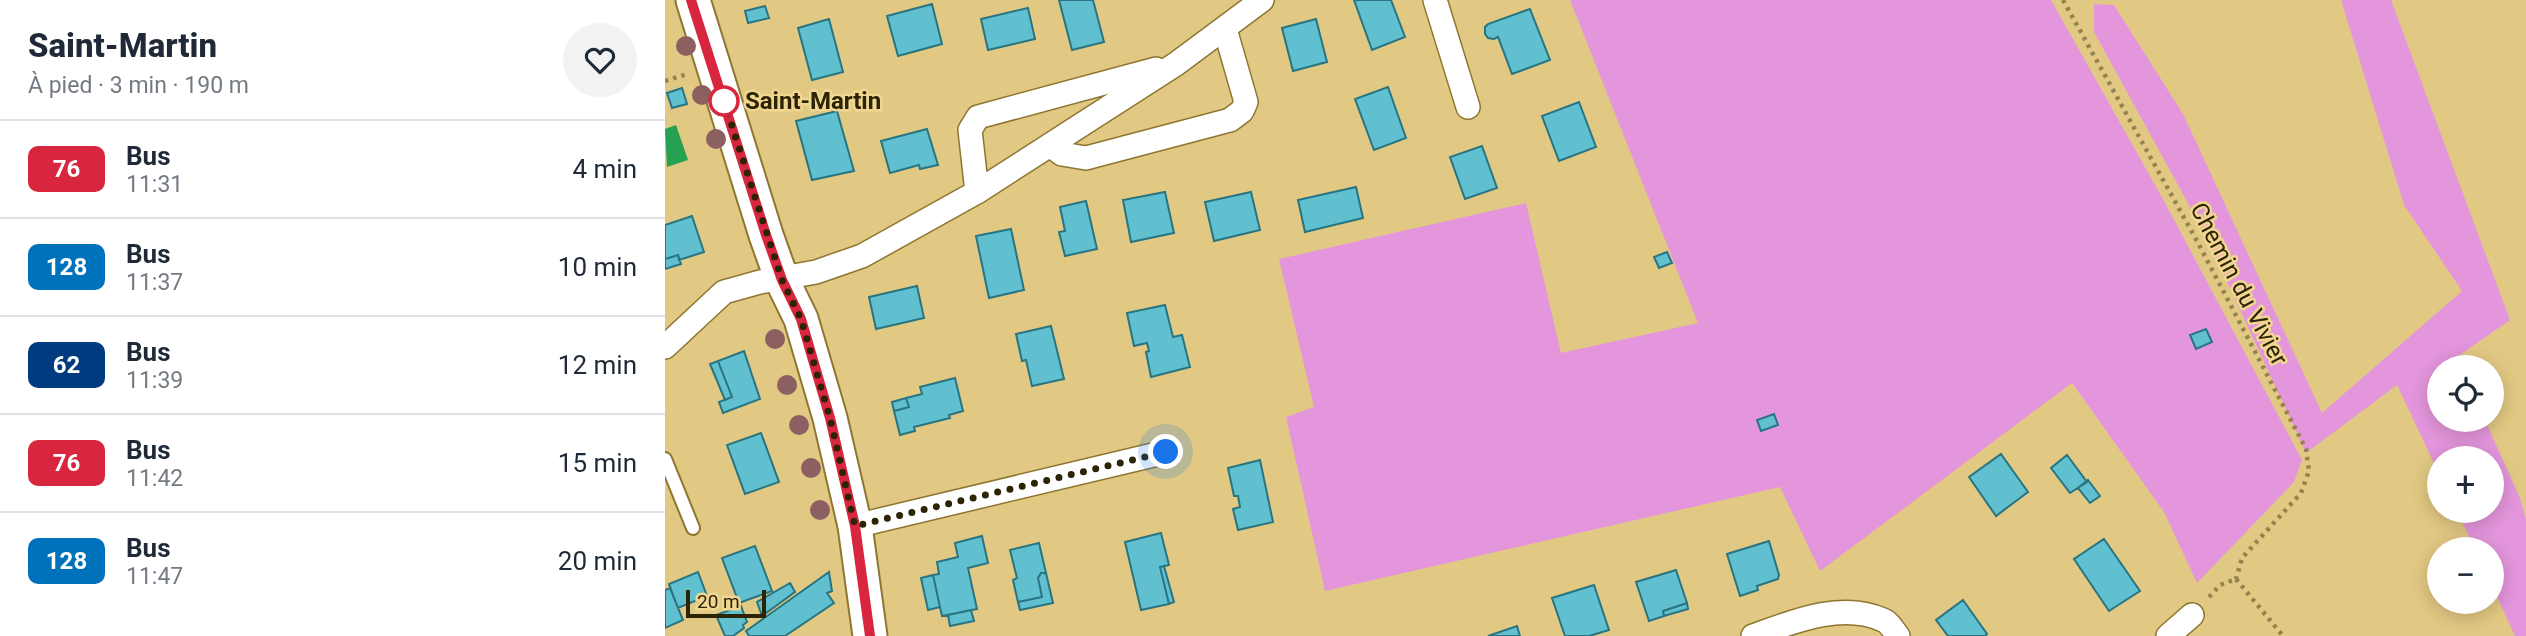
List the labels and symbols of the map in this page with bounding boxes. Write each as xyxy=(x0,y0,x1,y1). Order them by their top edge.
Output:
marker: Saint-Martin xyxy=(709,86,739,116)
place label: Saint-Martin xyxy=(745,87,881,115)
street label: Chemin du Vivier xyxy=(2184,198,2294,370)
your location xyxy=(1148,434,1183,469)
scale bar xyxy=(686,587,767,619)

